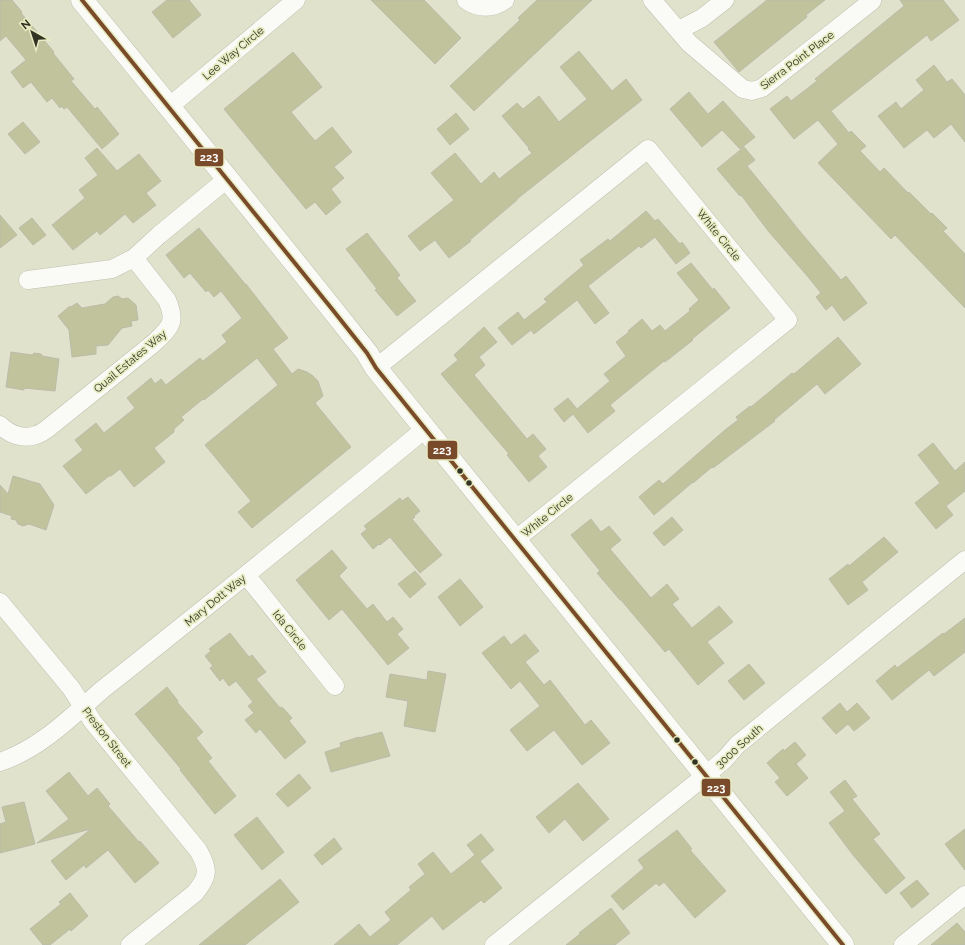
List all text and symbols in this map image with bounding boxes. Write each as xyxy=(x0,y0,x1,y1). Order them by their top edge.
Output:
north arrow xyxy=(12,12,52,52)
text: N xyxy=(19,17,33,32)
street label: Lee Way Circle xyxy=(200,24,267,83)
street label: Sierra Point Place xyxy=(758,28,837,92)
line badge: 223 xyxy=(194,148,224,167)
text: 223 xyxy=(200,151,218,164)
street label: White Circle xyxy=(694,207,744,264)
street label: Quail Estates Way xyxy=(91,327,169,396)
line badge: 223 xyxy=(427,440,458,460)
text: 223 xyxy=(433,444,451,457)
unlabelled marker xyxy=(455,466,465,476)
unlabelled marker xyxy=(464,478,474,488)
street label: White Circle xyxy=(519,490,576,540)
street label: Mary Dott Way xyxy=(182,572,248,629)
street label: Ida Circle xyxy=(270,608,310,653)
street label: Preston Street xyxy=(79,705,134,770)
street label: 3000 South xyxy=(713,722,766,771)
unlabelled marker xyxy=(672,735,682,745)
unlabelled marker xyxy=(690,757,700,767)
line badge: 223 xyxy=(701,778,731,797)
text: 223 xyxy=(707,782,725,795)

